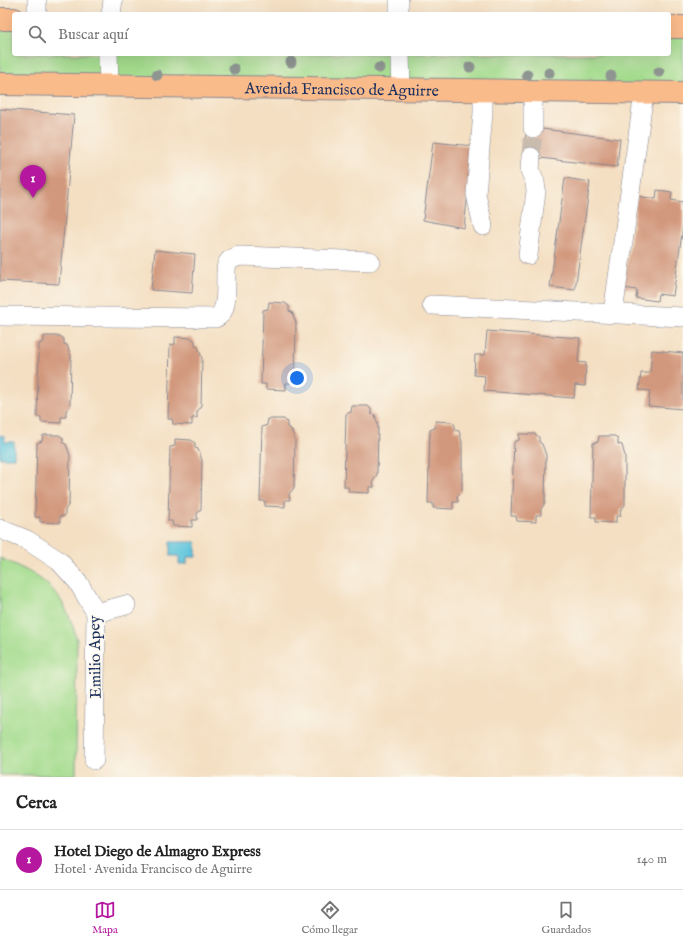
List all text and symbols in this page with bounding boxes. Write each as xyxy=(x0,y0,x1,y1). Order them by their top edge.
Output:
search box xyxy=(12,12,671,56)
icon: search xyxy=(26,23,48,45)
text: Buscar aquí xyxy=(58,25,128,44)
street label: Avenida Francisco de Aguirre xyxy=(244,79,439,102)
pin: 1 xyxy=(20,165,46,198)
your location xyxy=(287,368,307,388)
street label: Emilio Apey xyxy=(85,615,107,699)
text: Cerca xyxy=(16,793,57,814)
text: Hotel Diego de Almagro Express xyxy=(54,842,261,861)
text: 1 xyxy=(27,851,31,868)
text: 140 m xyxy=(637,851,667,868)
text: Hotel · Avenida Francisco de Aguirre xyxy=(54,861,252,878)
tab: Mapa xyxy=(92,899,118,937)
tab: Cómo llegar xyxy=(301,899,358,937)
tab: Guardados xyxy=(542,899,591,937)

